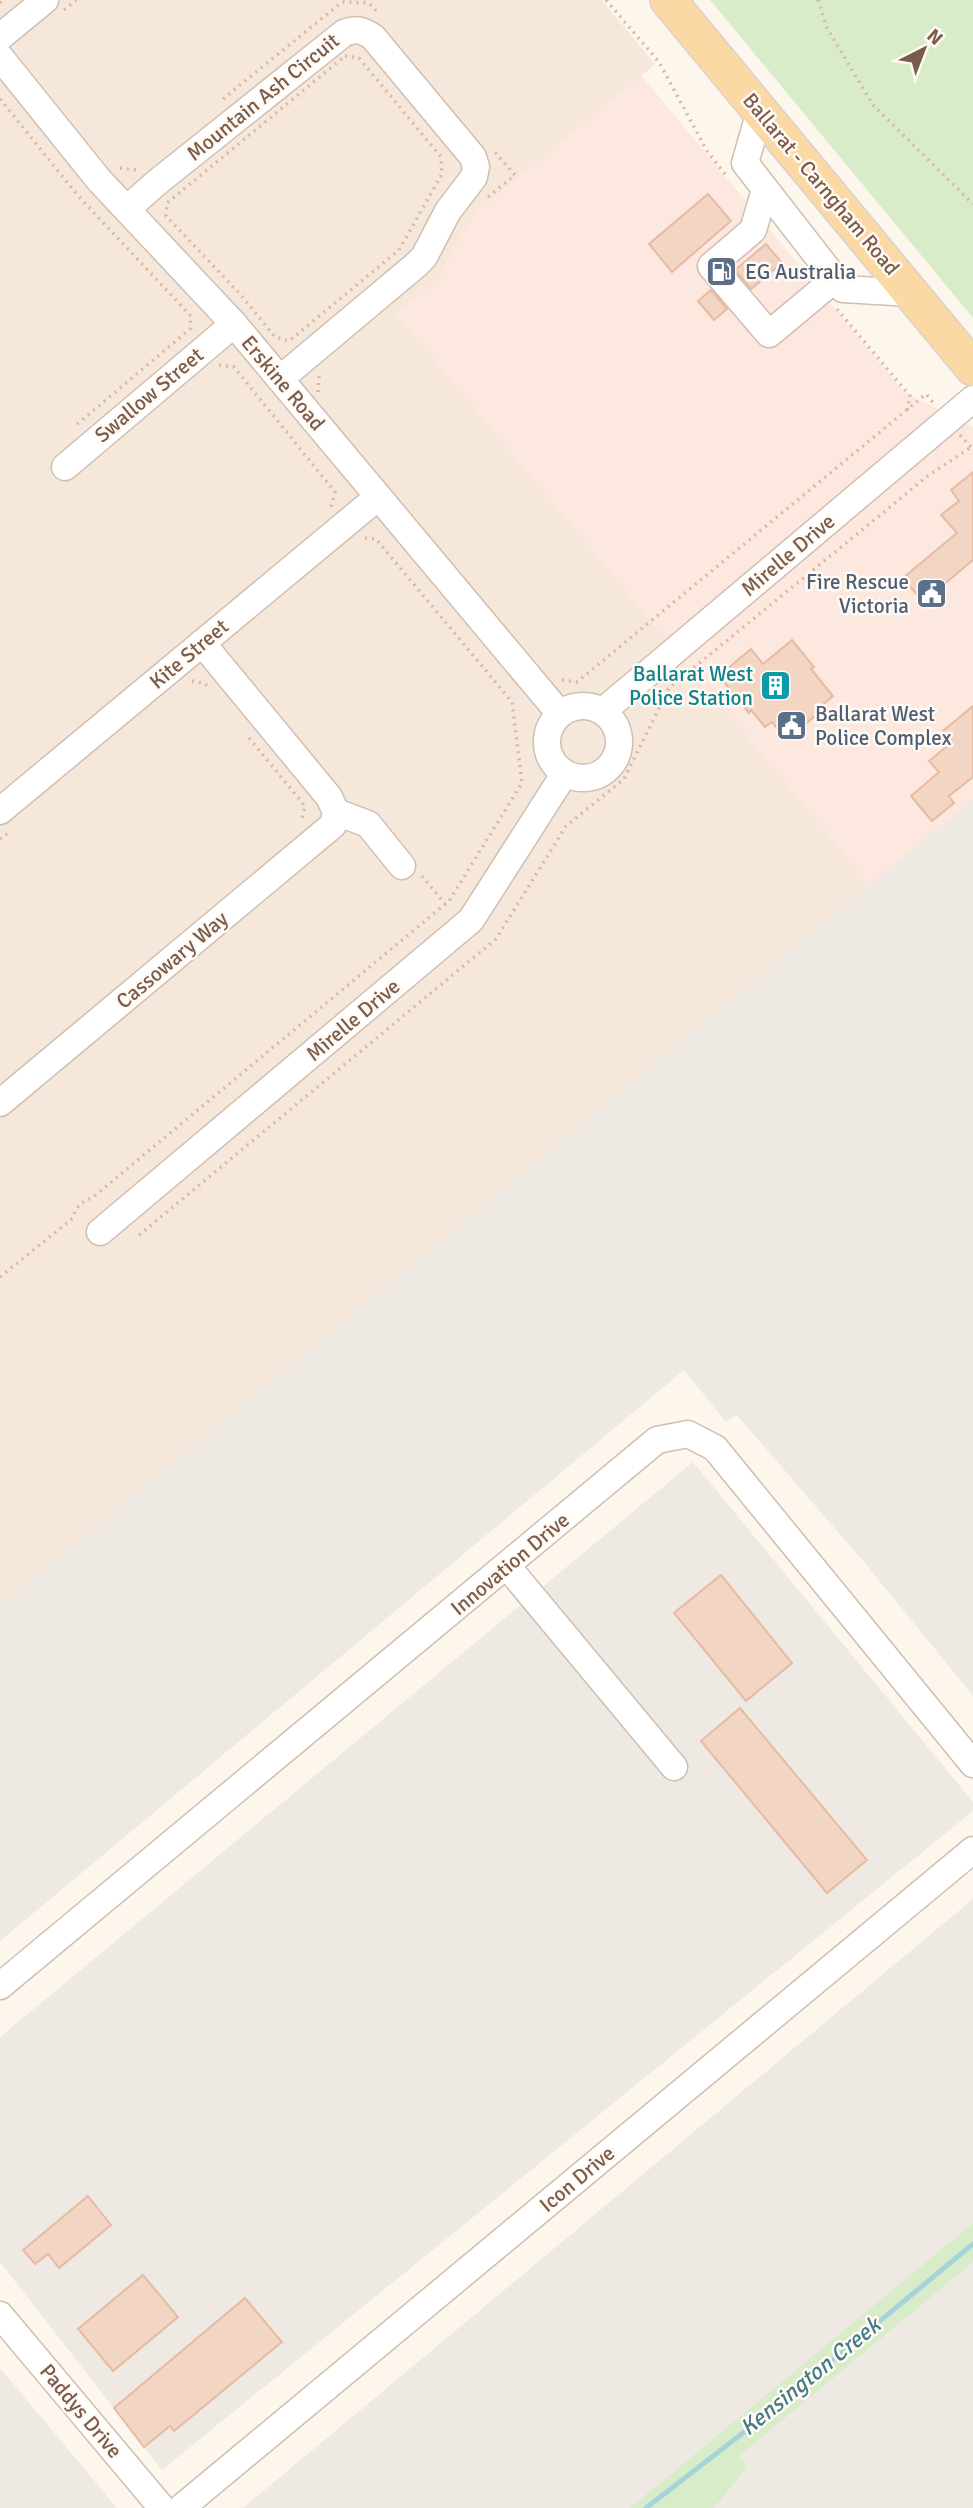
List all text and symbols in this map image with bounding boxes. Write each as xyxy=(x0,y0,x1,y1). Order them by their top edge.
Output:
north arrow xyxy=(889,14,959,84)
text: N xyxy=(922,24,948,50)
street label: Mountain Ash Circuit xyxy=(182,28,344,166)
street label: Ballarat - Carngham Road xyxy=(737,88,905,280)
fuel station icon: EG Australia xyxy=(705,255,739,289)
place label: EG Australia xyxy=(745,259,856,285)
street label: Erskine Road xyxy=(236,330,330,436)
street label: Swallow Street xyxy=(89,342,209,448)
street label: Mirelle Drive xyxy=(736,508,840,602)
place label: Fire Rescue Victoria xyxy=(806,569,909,619)
public building icon: Fire Rescue Victoria xyxy=(915,577,949,611)
street label: Kite Street xyxy=(144,613,234,695)
place label: Ballarat West Police Station xyxy=(629,661,753,711)
building icon: Ballarat West Police Station xyxy=(759,669,793,703)
place label: Ballarat West Police Complex xyxy=(815,701,952,751)
public building icon: Ballarat West Police Complex xyxy=(775,709,809,743)
street label: Cassowary Way xyxy=(111,906,233,1014)
street label: Mirelle Drive xyxy=(301,973,405,1067)
street label: Innovation Drive xyxy=(445,1507,575,1621)
street label: Icon Drive xyxy=(534,2140,620,2218)
water label: Kensington Creek xyxy=(734,2309,888,2442)
street label: Paddys Drive xyxy=(34,2359,128,2463)

